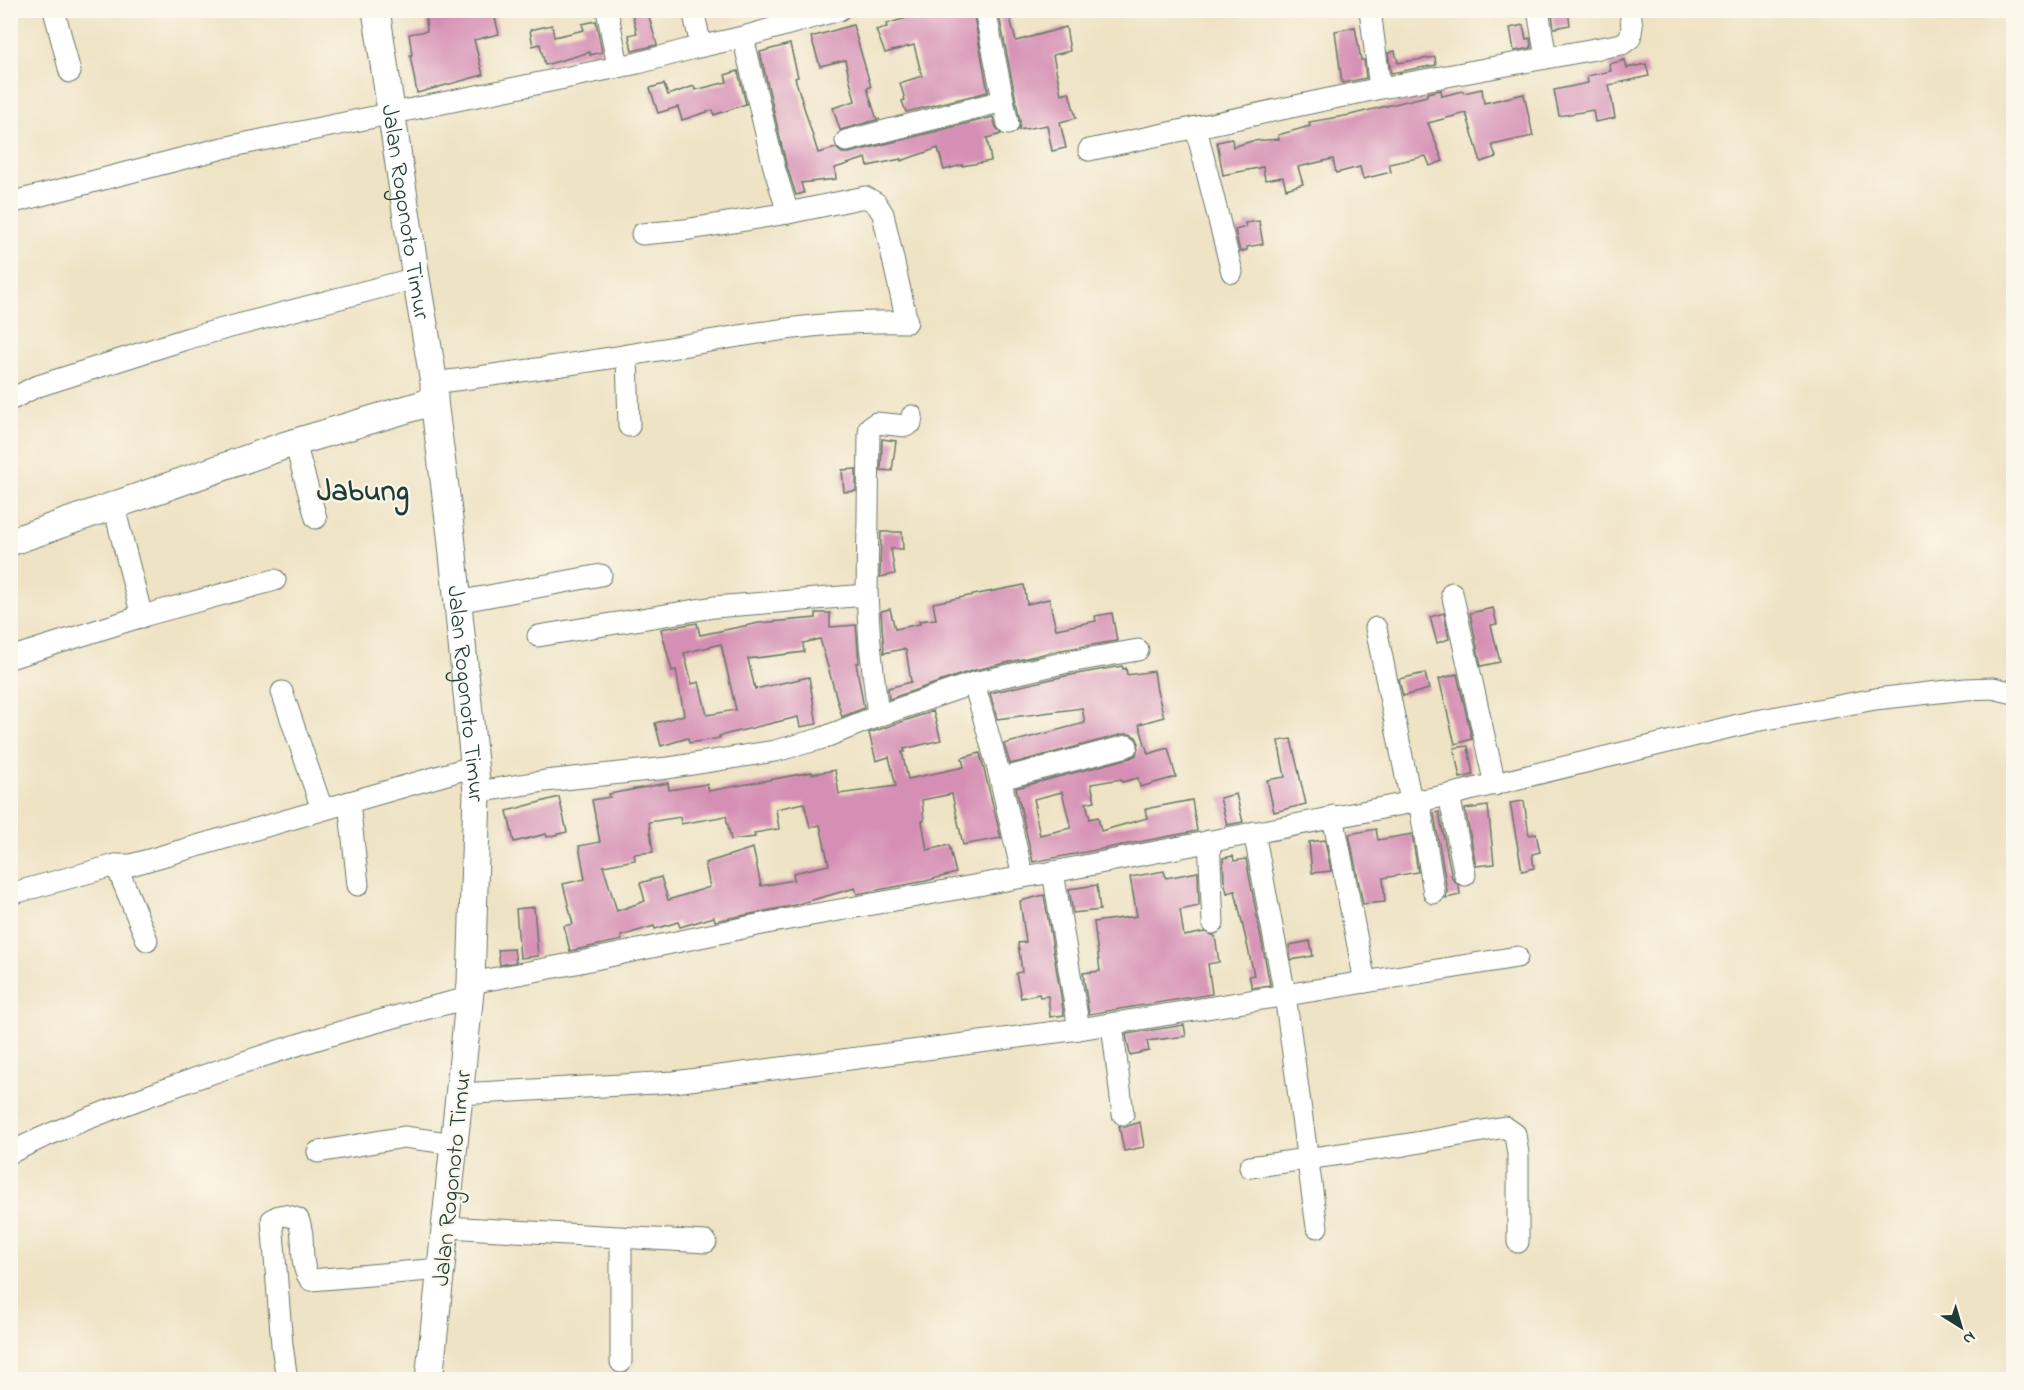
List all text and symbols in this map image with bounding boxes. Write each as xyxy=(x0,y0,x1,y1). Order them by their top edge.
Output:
street label: Jalan Rogonoto Timur xyxy=(370,102,438,323)
district label: Jabung xyxy=(317,471,409,516)
street label: Jalan Rogonoto Timur xyxy=(436,584,492,803)
street label: Jalan Rogonoto Timur xyxy=(425,1068,482,1288)
north arrow xyxy=(1931,1297,1991,1357)
text: N xyxy=(1957,1325,1980,1350)

